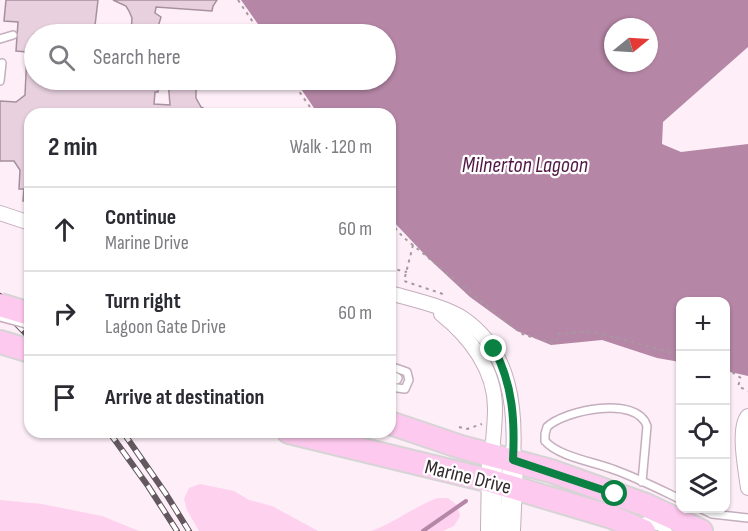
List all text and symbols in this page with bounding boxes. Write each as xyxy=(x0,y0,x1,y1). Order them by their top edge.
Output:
north arrow xyxy=(604,18,658,72)
search box xyxy=(24,24,396,90)
icon: search xyxy=(45,41,78,74)
text: Search here xyxy=(93,44,180,71)
text: 2 min xyxy=(48,132,98,163)
text: Walk · 120 m xyxy=(290,135,372,159)
water label: Milnerton Lagoon xyxy=(462,152,588,179)
text: Continue xyxy=(105,204,176,231)
icon: ahead xyxy=(48,213,81,246)
text: 60 m xyxy=(338,217,372,241)
text: Marine Drive xyxy=(105,231,189,255)
text: Turn right xyxy=(105,288,181,315)
icon: right xyxy=(48,297,81,330)
map controls xyxy=(676,297,730,513)
button: + xyxy=(676,297,730,351)
text: 60 m xyxy=(338,301,372,325)
text: Lagoon Gate Drive xyxy=(105,315,226,339)
route end xyxy=(480,335,506,361)
button: − xyxy=(676,351,730,405)
icon: arrive xyxy=(48,381,81,414)
text: Arrive at destination xyxy=(105,384,264,411)
button: locate xyxy=(676,405,730,459)
street label: Marine Drive xyxy=(422,454,514,500)
button: layers xyxy=(676,459,730,513)
route start xyxy=(601,480,627,506)

